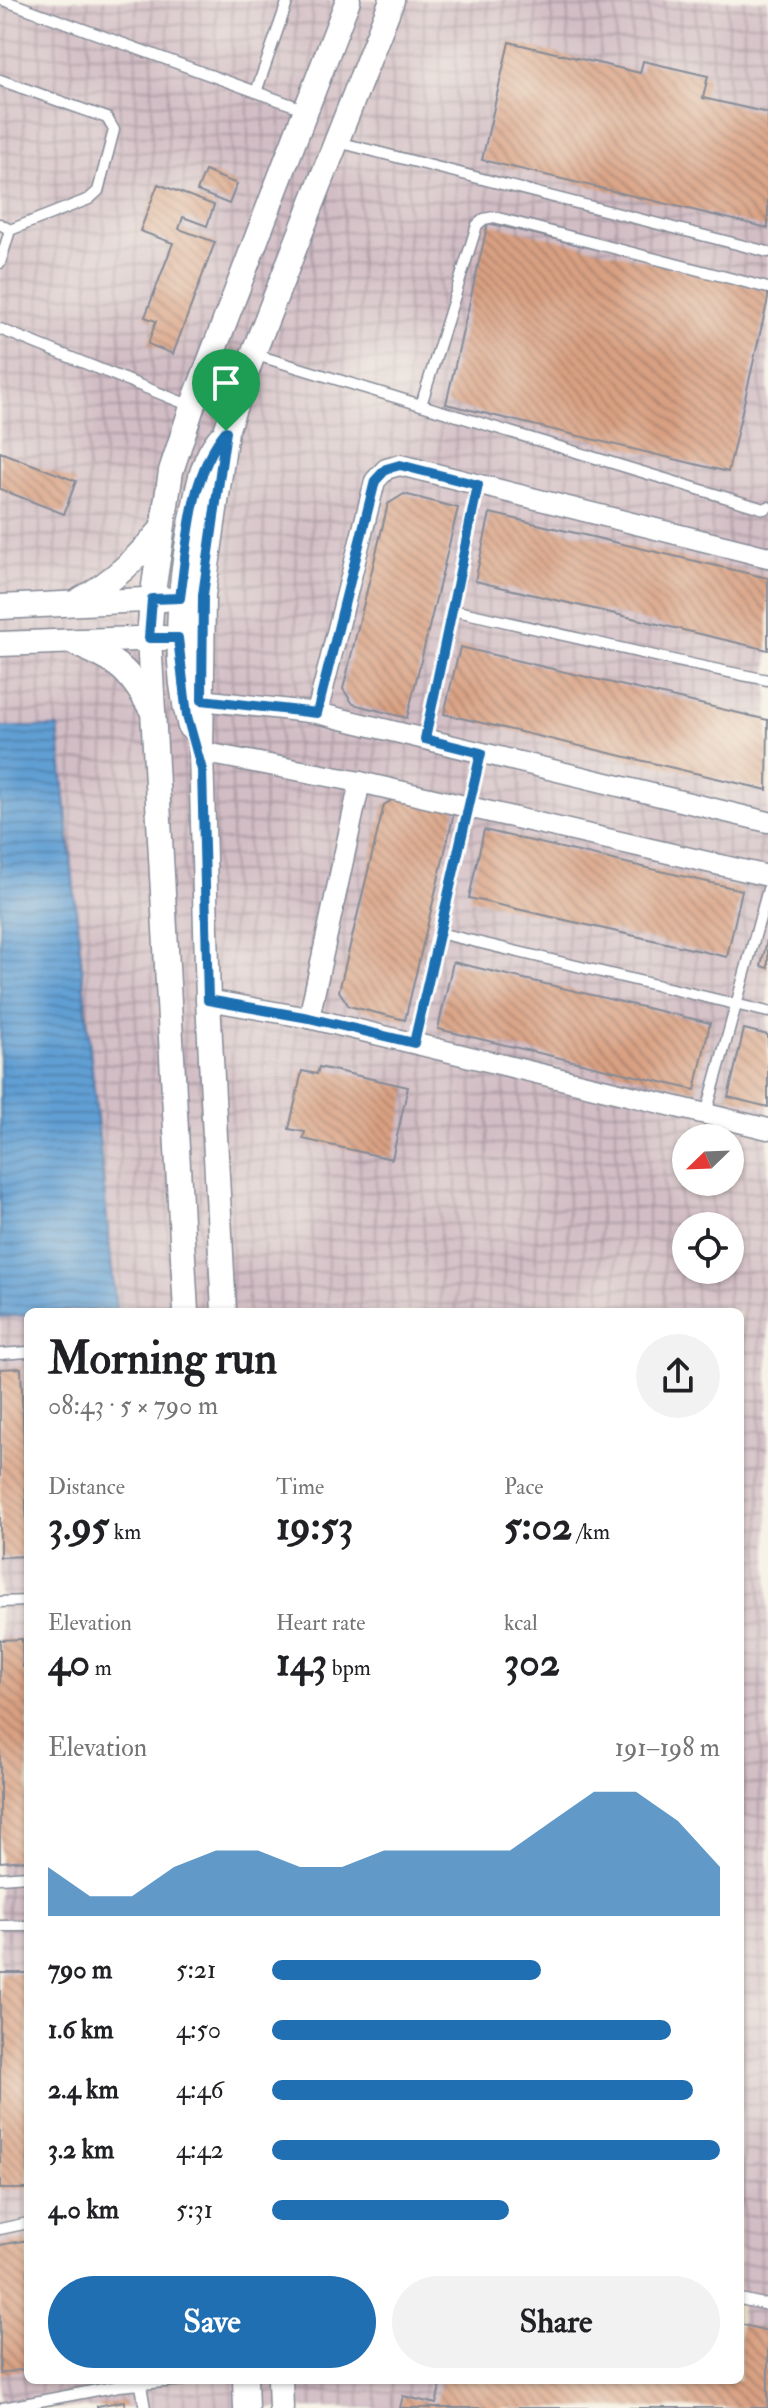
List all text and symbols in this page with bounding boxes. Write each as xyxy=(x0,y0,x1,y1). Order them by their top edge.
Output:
pin xyxy=(192,349,260,431)
icon: arrive xyxy=(204,361,248,405)
north arrow xyxy=(672,1124,744,1196)
map controls xyxy=(672,1124,744,1284)
button: locate xyxy=(672,1212,744,1284)
text: Morning run xyxy=(48,1332,277,1387)
button: share xyxy=(636,1334,720,1418)
text: 08:43 · 5 × 790 m xyxy=(48,1390,218,1422)
text: Distance xyxy=(48,1473,125,1501)
text: Time xyxy=(276,1473,324,1501)
text: Pace xyxy=(504,1473,543,1501)
text: 3.95 xyxy=(48,1501,109,1552)
text: 19:53 xyxy=(276,1501,353,1552)
text: 5:02 xyxy=(504,1501,572,1552)
text: km xyxy=(109,1518,141,1546)
text: /km xyxy=(572,1518,610,1546)
text: Elevation xyxy=(48,1609,132,1637)
text: Heart rate xyxy=(276,1609,366,1637)
text: kcal xyxy=(504,1609,538,1637)
text: 40 xyxy=(48,1637,90,1688)
text: 143 xyxy=(276,1637,327,1688)
text: 302 xyxy=(504,1637,560,1688)
text: m xyxy=(90,1654,112,1682)
text: bpm xyxy=(327,1654,371,1682)
text: Elevation xyxy=(48,1732,147,1764)
text: 191–198 m xyxy=(615,1732,720,1764)
text: 790 m xyxy=(48,1954,112,1986)
text: 5:21 xyxy=(176,1954,216,1986)
text: 1.6 km xyxy=(48,2014,113,2046)
text: 4:50 xyxy=(176,2014,221,2046)
text: 2.4 km xyxy=(48,2074,119,2106)
text: 4:46 xyxy=(176,2074,224,2106)
text: 3.2 km xyxy=(48,2134,114,2166)
text: 4:42 xyxy=(176,2134,224,2166)
text: 4.0 km xyxy=(48,2194,119,2226)
text: 5:31 xyxy=(176,2194,213,2226)
button: Save xyxy=(48,2276,376,2368)
button: Share xyxy=(392,2276,720,2368)

